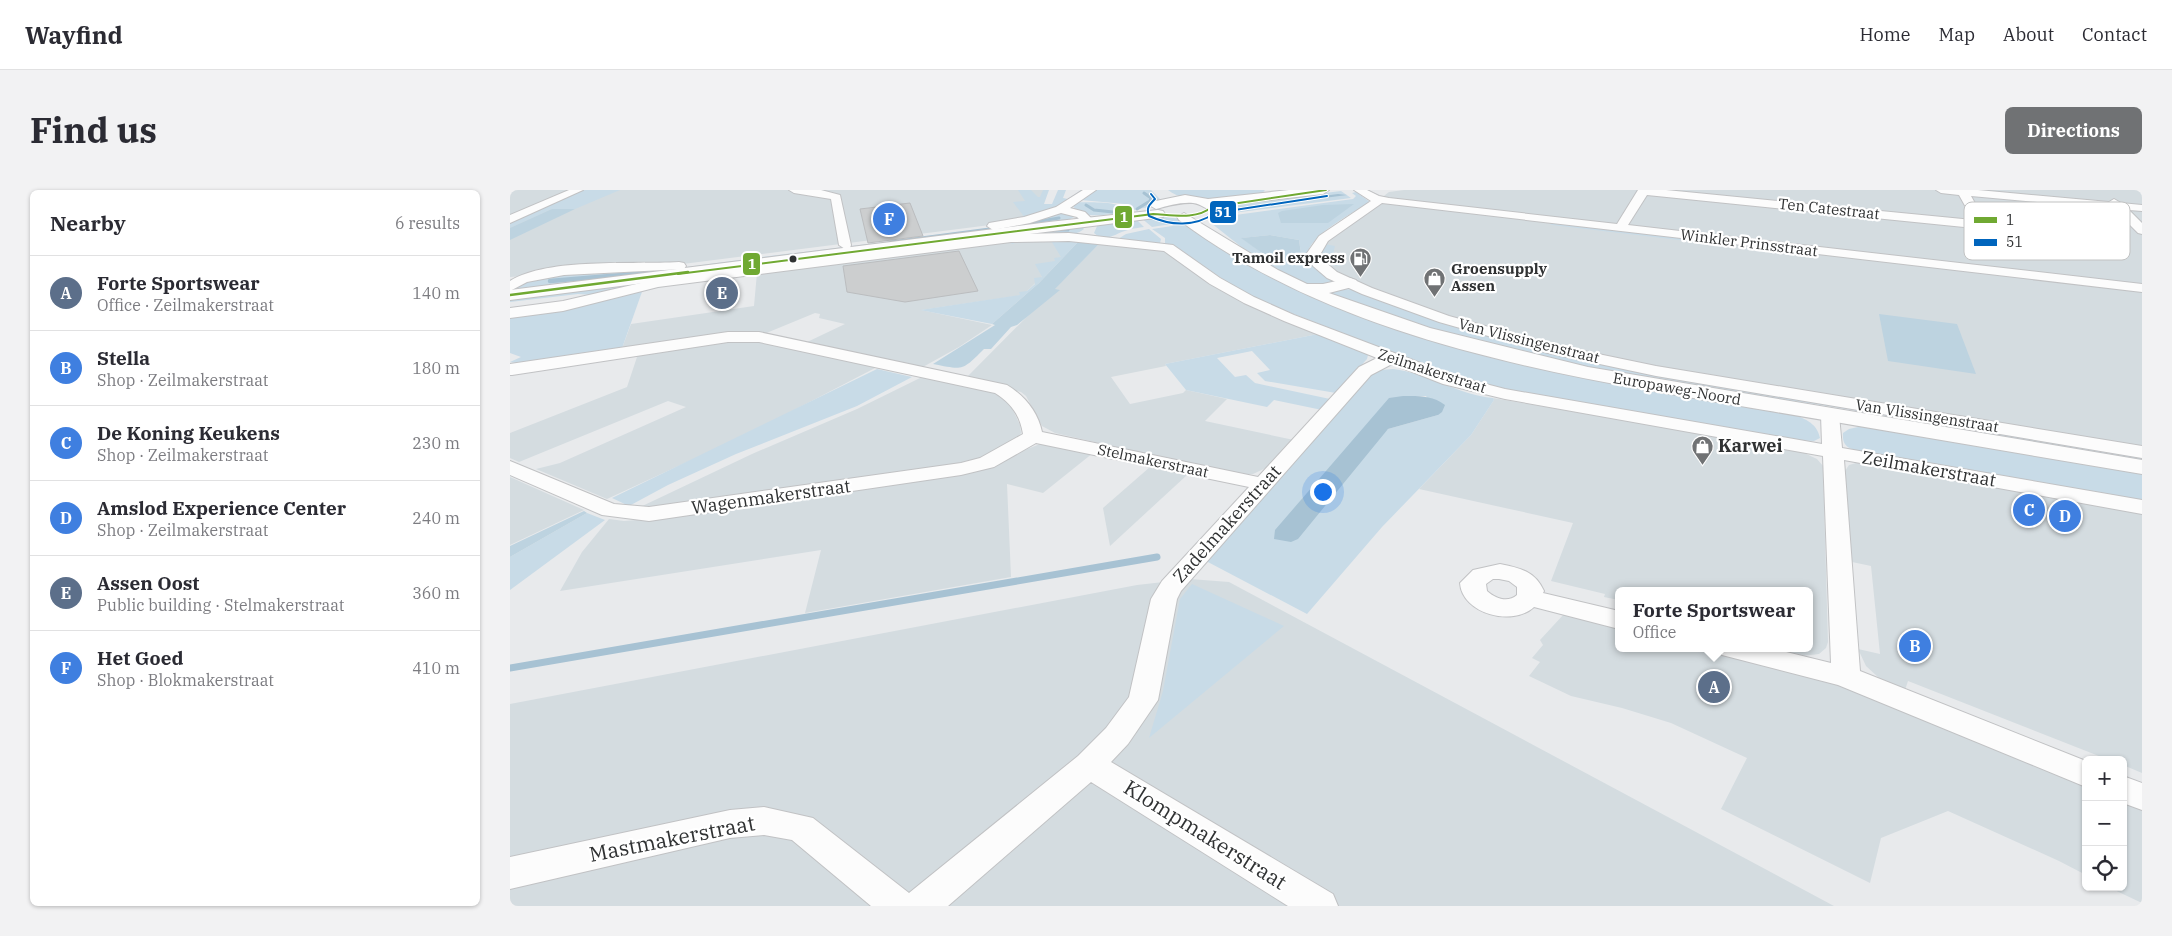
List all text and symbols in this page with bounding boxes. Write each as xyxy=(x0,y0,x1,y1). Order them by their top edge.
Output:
text: Wayfind xyxy=(25,19,123,51)
text: Home xyxy=(1859,23,1911,46)
text: Map xyxy=(1939,23,1975,46)
text: About xyxy=(2003,23,2054,46)
text: Contact xyxy=(2082,23,2147,46)
text: Find us xyxy=(30,107,157,153)
button: Directions xyxy=(2005,107,2142,154)
street label: Ten Catestraat xyxy=(1777,194,1881,223)
pin: F xyxy=(873,200,905,238)
line badge: 51 xyxy=(1209,200,1237,224)
legend xyxy=(1964,202,2130,260)
text: 51 xyxy=(1215,203,1231,221)
line badge: 1 xyxy=(1114,205,1133,229)
text: 1 xyxy=(1120,208,1128,226)
text: Nearby xyxy=(50,209,126,237)
text: 1 xyxy=(2006,211,2014,229)
text: 6 results xyxy=(395,213,460,233)
street label: Winkler Prinsstraat xyxy=(1679,225,1819,260)
text: 51 xyxy=(2006,233,2023,251)
fuel station icon: Tamoil express xyxy=(1349,246,1373,277)
place label: Tamoil express xyxy=(1232,248,1345,267)
line badge: 1 xyxy=(742,252,761,276)
unlabelled marker xyxy=(788,254,798,264)
text: 1 xyxy=(748,255,756,273)
place label: Groensupply Assen xyxy=(1451,259,1548,295)
shop icon: Groensupply Assen xyxy=(1423,266,1447,297)
text: Forte Sportswear xyxy=(97,271,260,295)
pin: E xyxy=(706,274,738,312)
text: A xyxy=(60,283,72,303)
text: 140 m xyxy=(412,283,460,303)
text: Office · Zeilmakerstraat xyxy=(97,295,274,315)
street label: Van Vlissingenstraat xyxy=(1457,314,1602,367)
street label: Zeilmakerstraat xyxy=(1375,344,1489,397)
text: Stella xyxy=(97,346,150,370)
text: B xyxy=(60,358,72,378)
text: 180 m xyxy=(412,358,460,378)
street label: Europaweg-Noord xyxy=(1612,368,1743,409)
text: Shop · Zeilmakerstraat xyxy=(97,370,269,390)
street label: Van Vlissingenstraat xyxy=(1854,395,2000,436)
text: De Koning Keukens xyxy=(97,421,280,445)
text: C xyxy=(61,433,71,453)
text: 230 m xyxy=(412,433,460,453)
shop icon: Karwei xyxy=(1690,434,1714,465)
place label: Karwei xyxy=(1718,434,1783,457)
street label: Stelmakerstraat xyxy=(1096,439,1210,482)
text: Shop · Zeilmakerstraat xyxy=(97,445,269,465)
street label: Zeilmakerstraat xyxy=(1860,445,1998,492)
street label: Zadelmakerstraat xyxy=(1168,460,1286,587)
street label: Wagenmakerstraat xyxy=(690,474,852,519)
your location xyxy=(1310,479,1336,505)
pin: C xyxy=(2013,491,2045,529)
text: Amslod Experience Center xyxy=(97,496,346,520)
pin: D xyxy=(2049,497,2081,535)
text: D xyxy=(60,508,72,528)
text: 240 m xyxy=(412,508,460,528)
text: Shop · Zeilmakerstraat xyxy=(97,520,269,540)
text: Assen Oost xyxy=(97,571,199,595)
text: E xyxy=(61,583,71,603)
text: 360 m xyxy=(412,583,460,603)
popup xyxy=(1615,587,1813,652)
text: Public building · Stelmakerstraat xyxy=(97,595,344,615)
text: Forte Sportswear xyxy=(1633,598,1795,622)
text: Office xyxy=(1633,622,1676,642)
pin: B xyxy=(1899,627,1931,665)
text: Het Goed xyxy=(97,646,184,670)
text: F xyxy=(61,658,71,678)
text: 410 m xyxy=(412,658,460,678)
pin: A xyxy=(1698,668,1730,706)
text: Shop · Blokmakerstraat xyxy=(97,670,274,690)
map controls xyxy=(2082,756,2127,891)
button: + xyxy=(2082,756,2127,801)
street label: Klompmakerstraat xyxy=(1119,773,1292,896)
button: − xyxy=(2082,801,2127,846)
street label: Mastmakerstraat xyxy=(587,808,757,868)
button: locate xyxy=(2082,846,2127,891)

